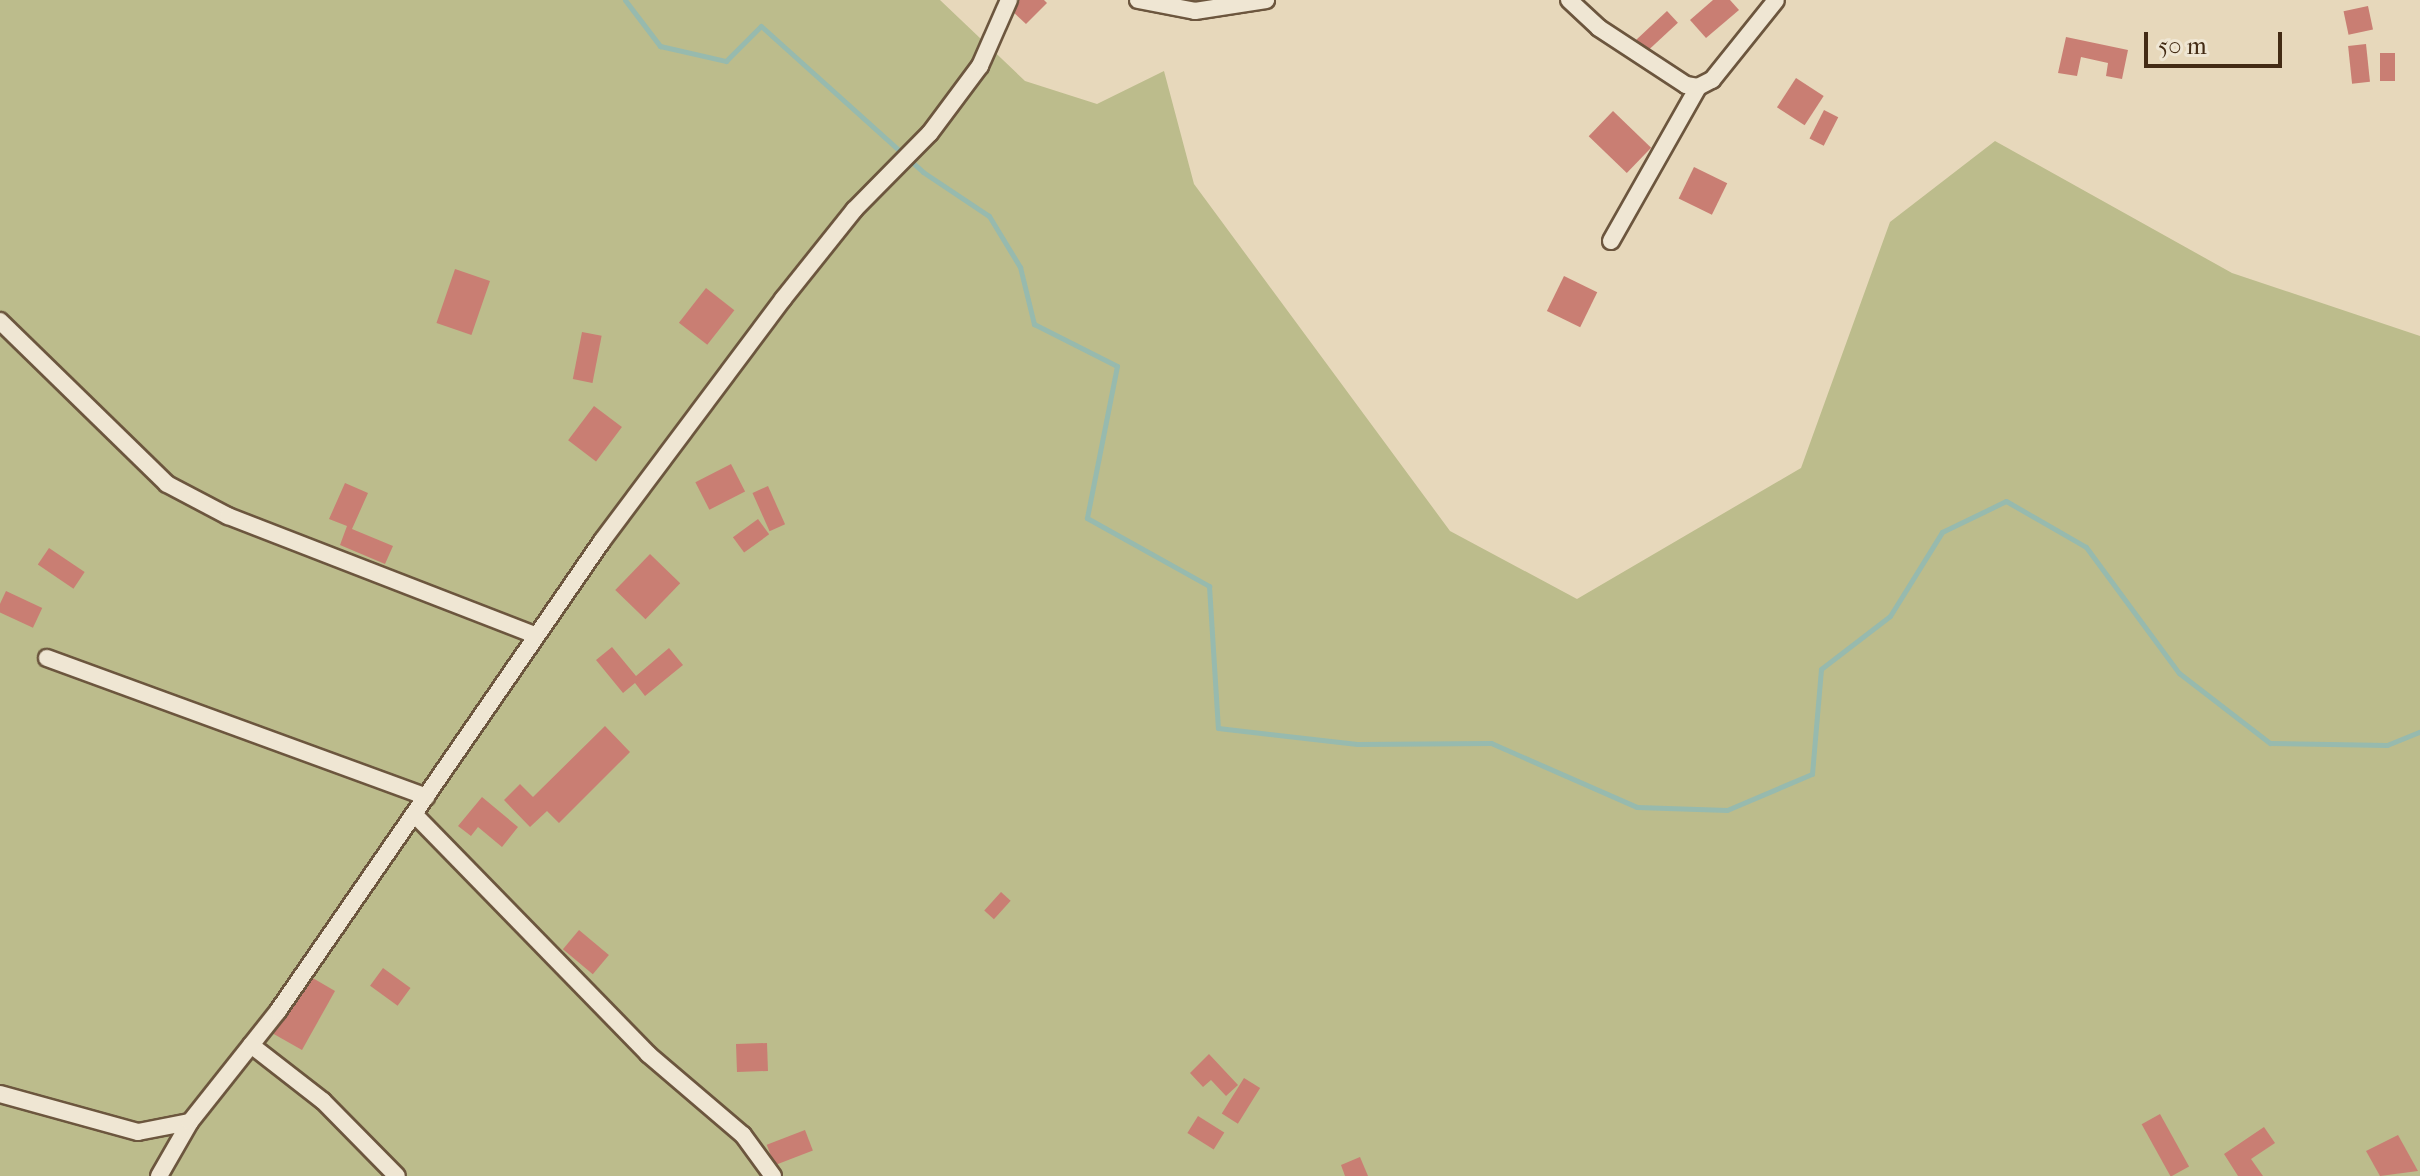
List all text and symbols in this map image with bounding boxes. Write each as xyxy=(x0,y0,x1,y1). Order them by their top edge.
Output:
scale bar xyxy=(2148,16,2286,66)
text: 50 m xyxy=(2158,32,2207,60)

